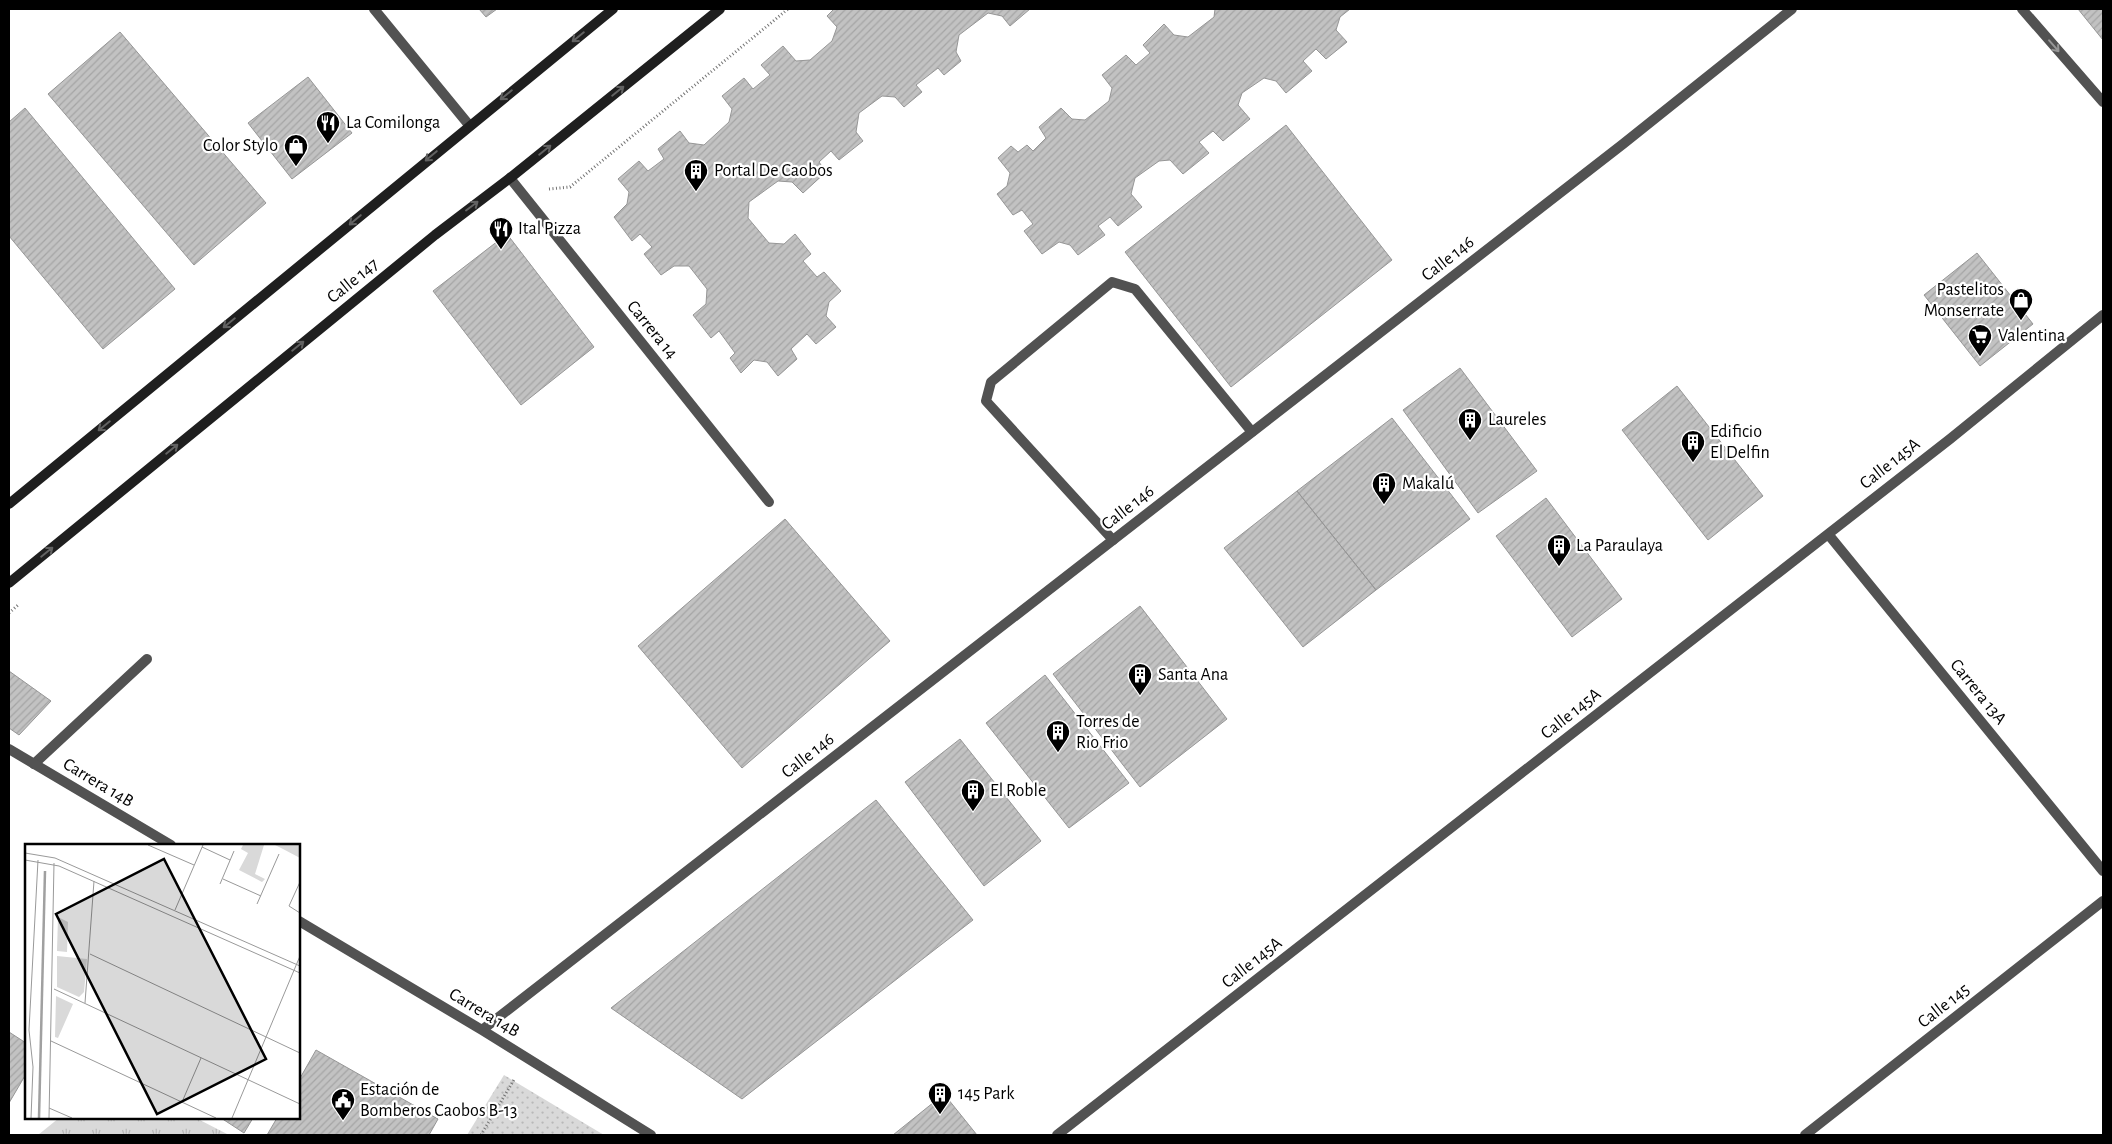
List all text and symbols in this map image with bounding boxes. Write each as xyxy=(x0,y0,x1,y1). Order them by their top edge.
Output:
one-way arrow xyxy=(572,31,585,42)
one-way arrow xyxy=(2048,39,2060,52)
one-way arrow xyxy=(611,85,624,96)
one-way arrow xyxy=(500,90,513,101)
restaurant icon: La Comilonga xyxy=(315,110,341,144)
place label: La Comilonga xyxy=(346,114,440,132)
shop icon: Color Stylo xyxy=(283,133,309,167)
place label: Color Stylo xyxy=(203,137,278,155)
one-way arrow xyxy=(538,144,551,155)
one-way arrow xyxy=(425,151,438,162)
building icon: Portal De Caobos xyxy=(683,158,709,192)
place label: Portal De Caobos xyxy=(714,162,833,180)
one-way arrow xyxy=(465,201,478,212)
one-way arrow xyxy=(348,214,361,225)
restaurant icon: Ital Pizza xyxy=(488,216,514,250)
place label: Ital Pizza xyxy=(518,220,581,238)
street label: Calle 146 xyxy=(1418,233,1478,285)
street label: Calle 147 xyxy=(324,255,382,307)
place label: Pastelitos Monserrate xyxy=(1924,281,2004,320)
shop icon: Pastelitos Monserrate xyxy=(2008,287,2034,321)
street label: Carrera 14 xyxy=(623,297,681,363)
one-way arrow xyxy=(223,318,236,329)
supermarket icon: Valentina xyxy=(1967,323,1993,357)
place label: Valentina xyxy=(1998,327,2065,345)
one-way arrow xyxy=(291,341,304,352)
building icon: Laureles xyxy=(1457,407,1483,441)
place label: Laureles xyxy=(1488,411,1546,429)
one-way arrow xyxy=(97,421,110,432)
place label: Edificio El Delfin xyxy=(1710,423,1770,462)
building icon: Edificio El Delfin xyxy=(1680,429,1706,463)
street label: Calle 145A xyxy=(1857,435,1924,493)
one-way arrow xyxy=(166,444,179,455)
building icon: Makalú xyxy=(1371,471,1397,505)
place label: Makalú xyxy=(1402,475,1454,493)
street label: Calle 146 xyxy=(1098,482,1158,534)
building icon: La Paraulaya xyxy=(1546,533,1572,567)
place label: La Paraulaya xyxy=(1576,537,1663,555)
one-way arrow xyxy=(40,546,53,558)
street label: Carrera 13A xyxy=(1946,656,2010,729)
building icon: Santa Ana xyxy=(1127,662,1153,696)
place label: Santa Ana xyxy=(1158,666,1228,684)
street label: Calle 145A xyxy=(1538,685,1605,743)
place label: Torres de Rio Frio xyxy=(1076,713,1139,752)
building icon: Torres de Rio Frio xyxy=(1045,719,1071,753)
street label: Calle 146 xyxy=(778,730,838,782)
street label: Carrera 14B xyxy=(60,755,136,811)
building icon: El Roble xyxy=(960,778,986,812)
place label: El Roble xyxy=(990,782,1046,800)
inset map xyxy=(25,844,300,1119)
street label: Calle 145A xyxy=(1219,934,1286,992)
street label: Calle 145 xyxy=(1915,980,1973,1032)
street label: Carrera 14B xyxy=(446,985,522,1041)
place label: Estación de Bomberos Caobos B-13 xyxy=(360,1081,517,1120)
building icon: 145 Park xyxy=(927,1081,953,1115)
place label: 145 Park xyxy=(958,1085,1015,1103)
public building icon: Estación de Bomberos Caobos B-13 xyxy=(330,1087,356,1121)

